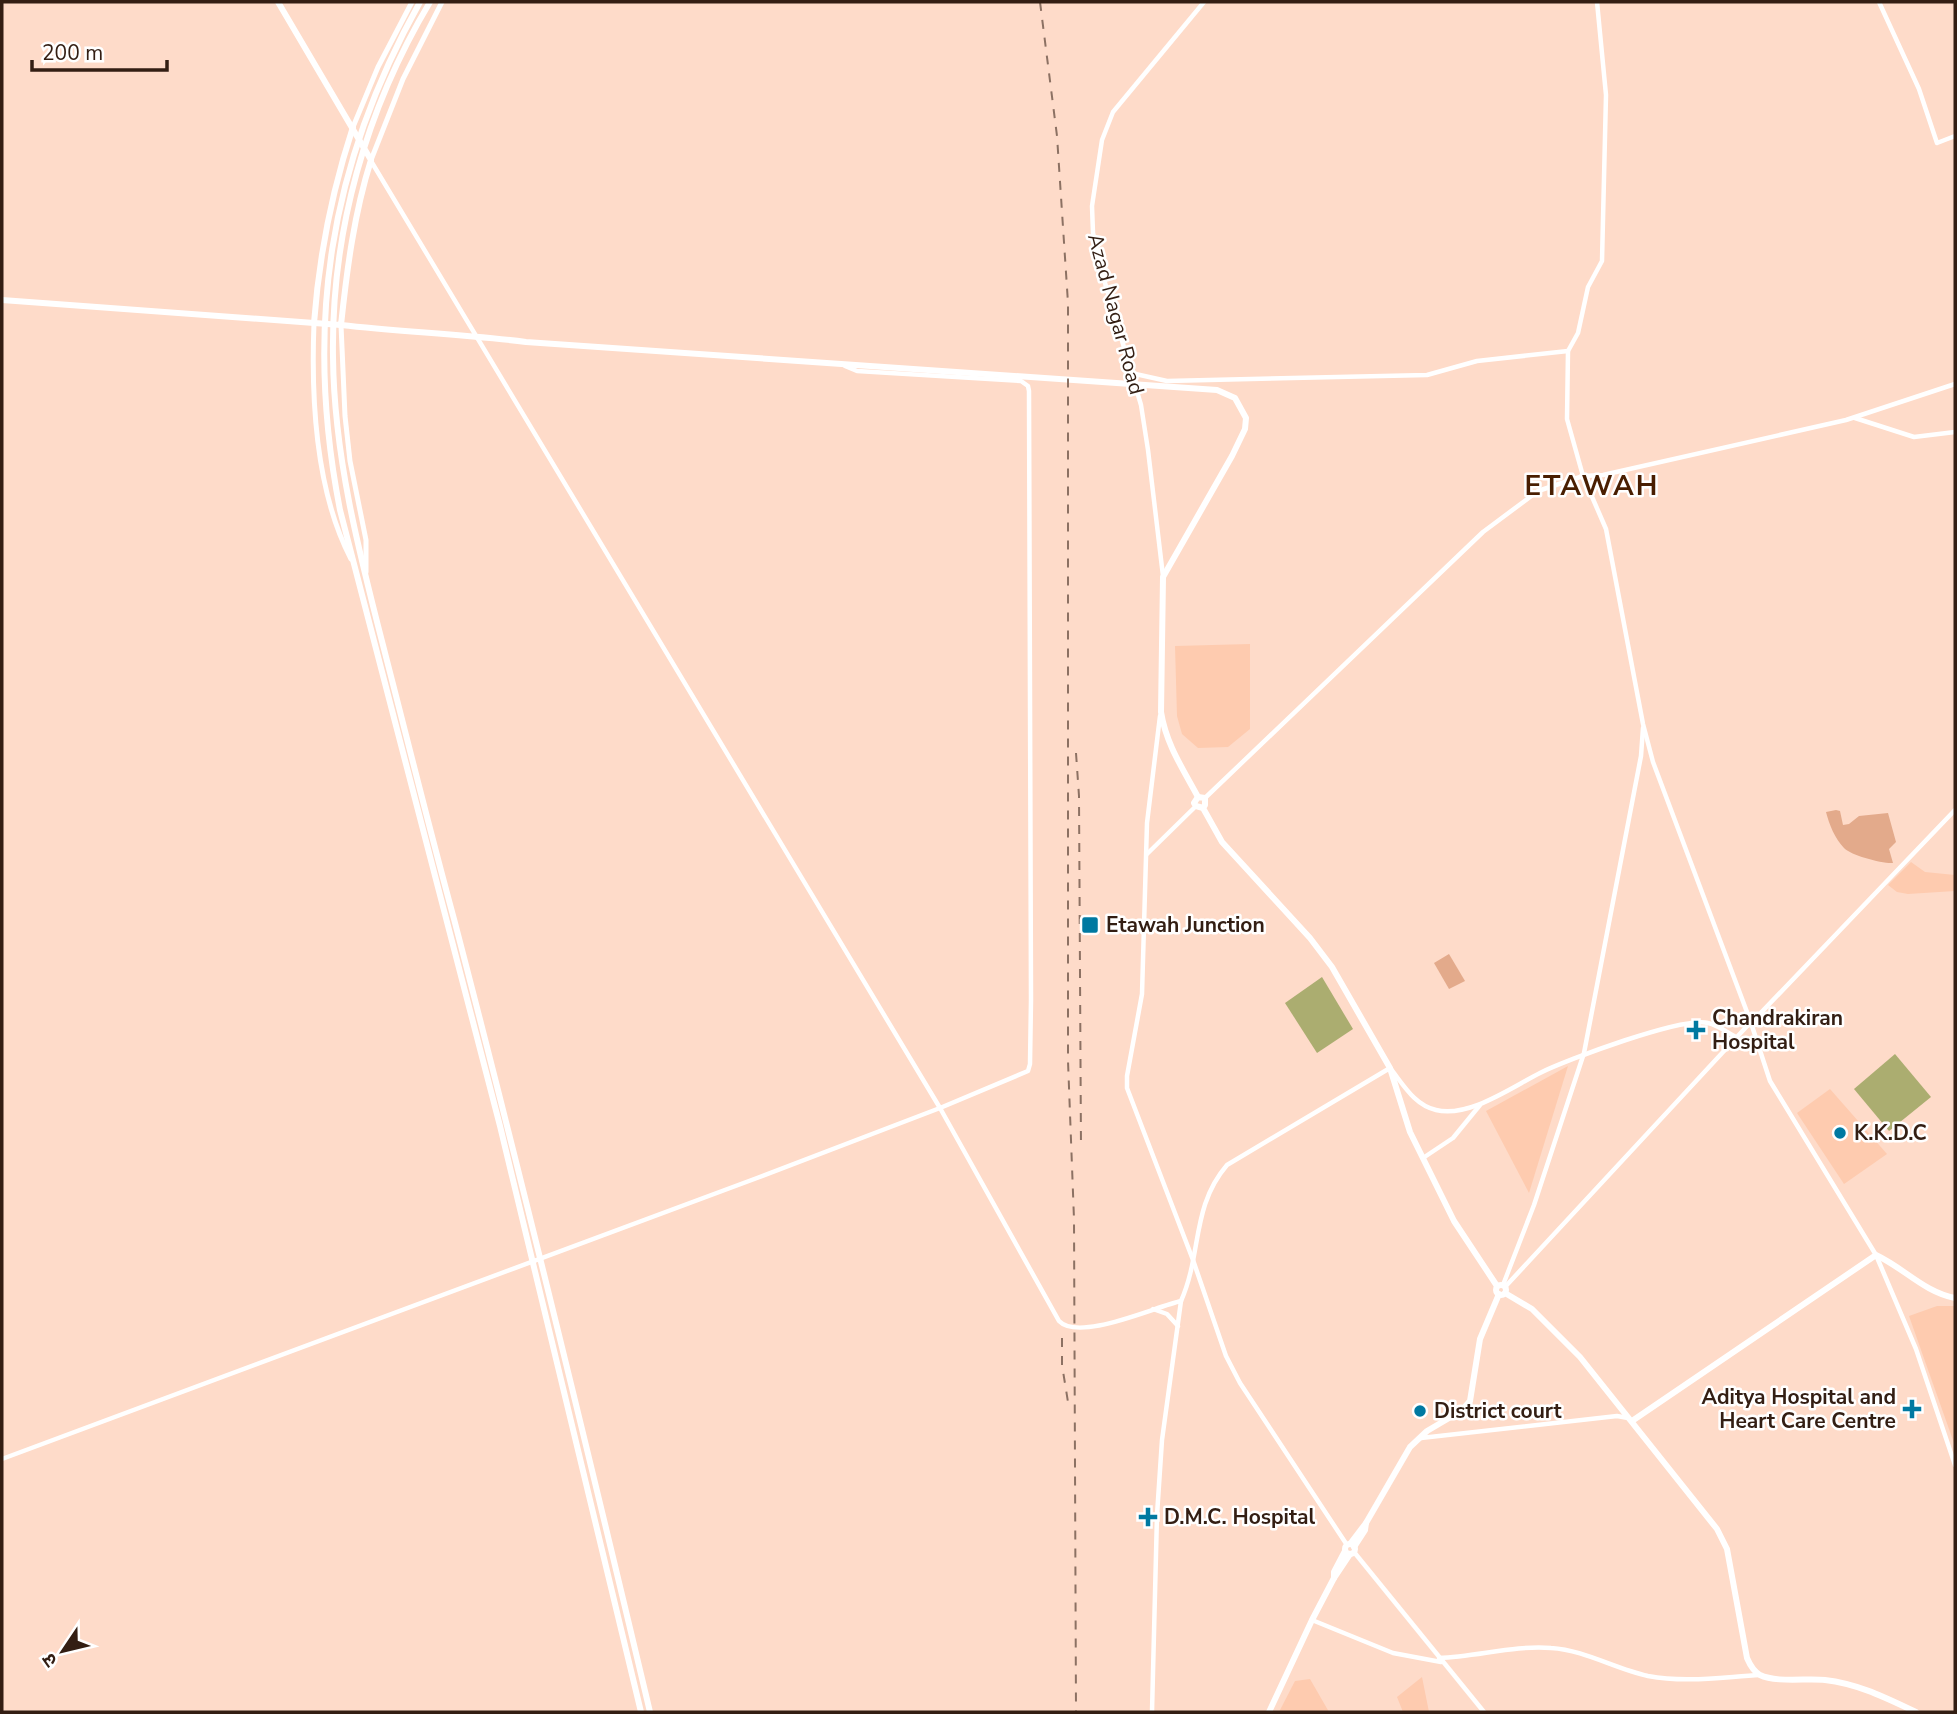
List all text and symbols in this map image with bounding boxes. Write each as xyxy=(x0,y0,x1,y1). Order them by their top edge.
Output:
scale bar xyxy=(32,28,166,72)
text: 200 m xyxy=(42,39,103,67)
street label: Azad Nagar Road xyxy=(1081,230,1151,398)
district label: ETAWAH xyxy=(1525,467,1659,505)
place label: Etawah Junction xyxy=(1106,911,1265,939)
marker: Etawah Junction xyxy=(1080,915,1100,935)
place label: Chandrakiran Hospital xyxy=(1712,1004,1843,1056)
marker: Chandrakiran Hospital xyxy=(1686,1020,1706,1040)
place label: K.K.D.C xyxy=(1854,1119,1927,1147)
marker: K.K.D.C xyxy=(1832,1125,1848,1141)
place label: Aditya Hospital and Heart Care Centre xyxy=(1701,1383,1896,1435)
place label: District court xyxy=(1434,1397,1563,1425)
marker: Aditya Hospital and Heart Care Centre xyxy=(1902,1399,1922,1419)
marker: District court xyxy=(1412,1403,1428,1419)
place label: D.M.C. Hospital xyxy=(1164,1503,1315,1531)
marker: D.M.C. Hospital xyxy=(1138,1507,1158,1527)
north arrow xyxy=(28,1616,98,1686)
text: उ xyxy=(36,1647,64,1672)

